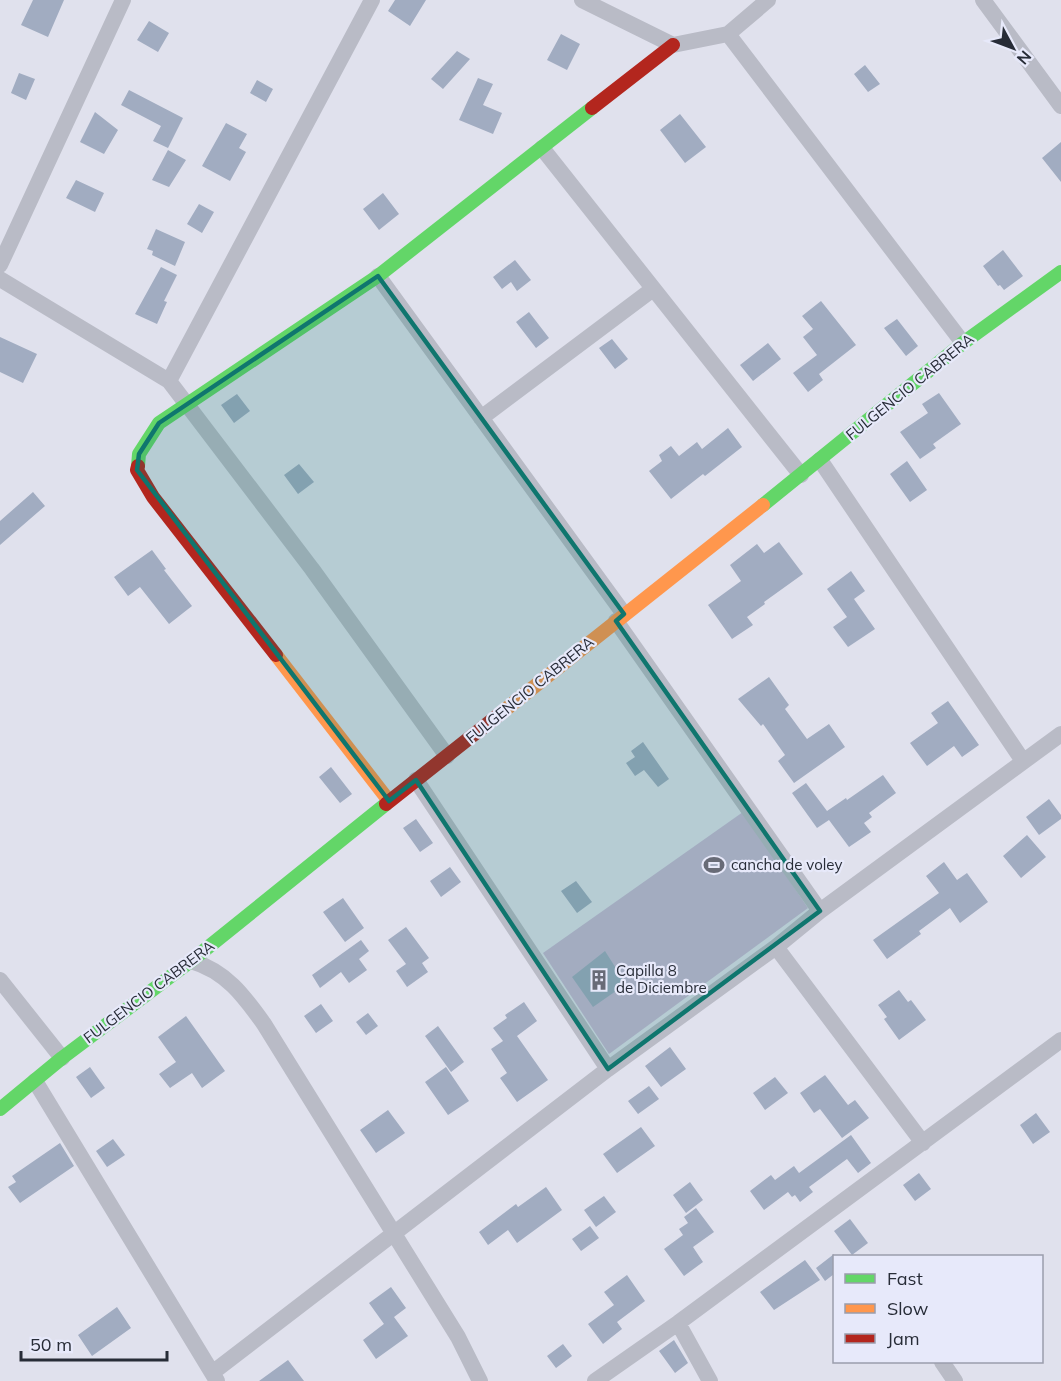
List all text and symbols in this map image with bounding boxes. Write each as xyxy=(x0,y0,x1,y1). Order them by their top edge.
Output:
north arrow xyxy=(983,18,1043,78)
text: N xyxy=(1013,47,1036,69)
street label: FULGENCIO CABRERA xyxy=(842,329,978,444)
street label: FULGENCIO CABRERA xyxy=(462,632,598,747)
sports icon: cancha de voley xyxy=(702,853,726,877)
place label: cancha de voley xyxy=(731,855,842,874)
street label: FULGENCIO CABRERA xyxy=(79,936,218,1047)
place label: Capilla 8 de Diciembre xyxy=(616,961,707,997)
building icon: Capilla 8 de Diciembre xyxy=(587,968,611,992)
legend xyxy=(833,1255,1043,1363)
text: Fast xyxy=(887,1267,923,1290)
text: Slow xyxy=(887,1297,929,1320)
scale bar xyxy=(21,1324,166,1362)
text: Jam xyxy=(887,1327,920,1350)
text: 50 m xyxy=(30,1333,72,1356)

